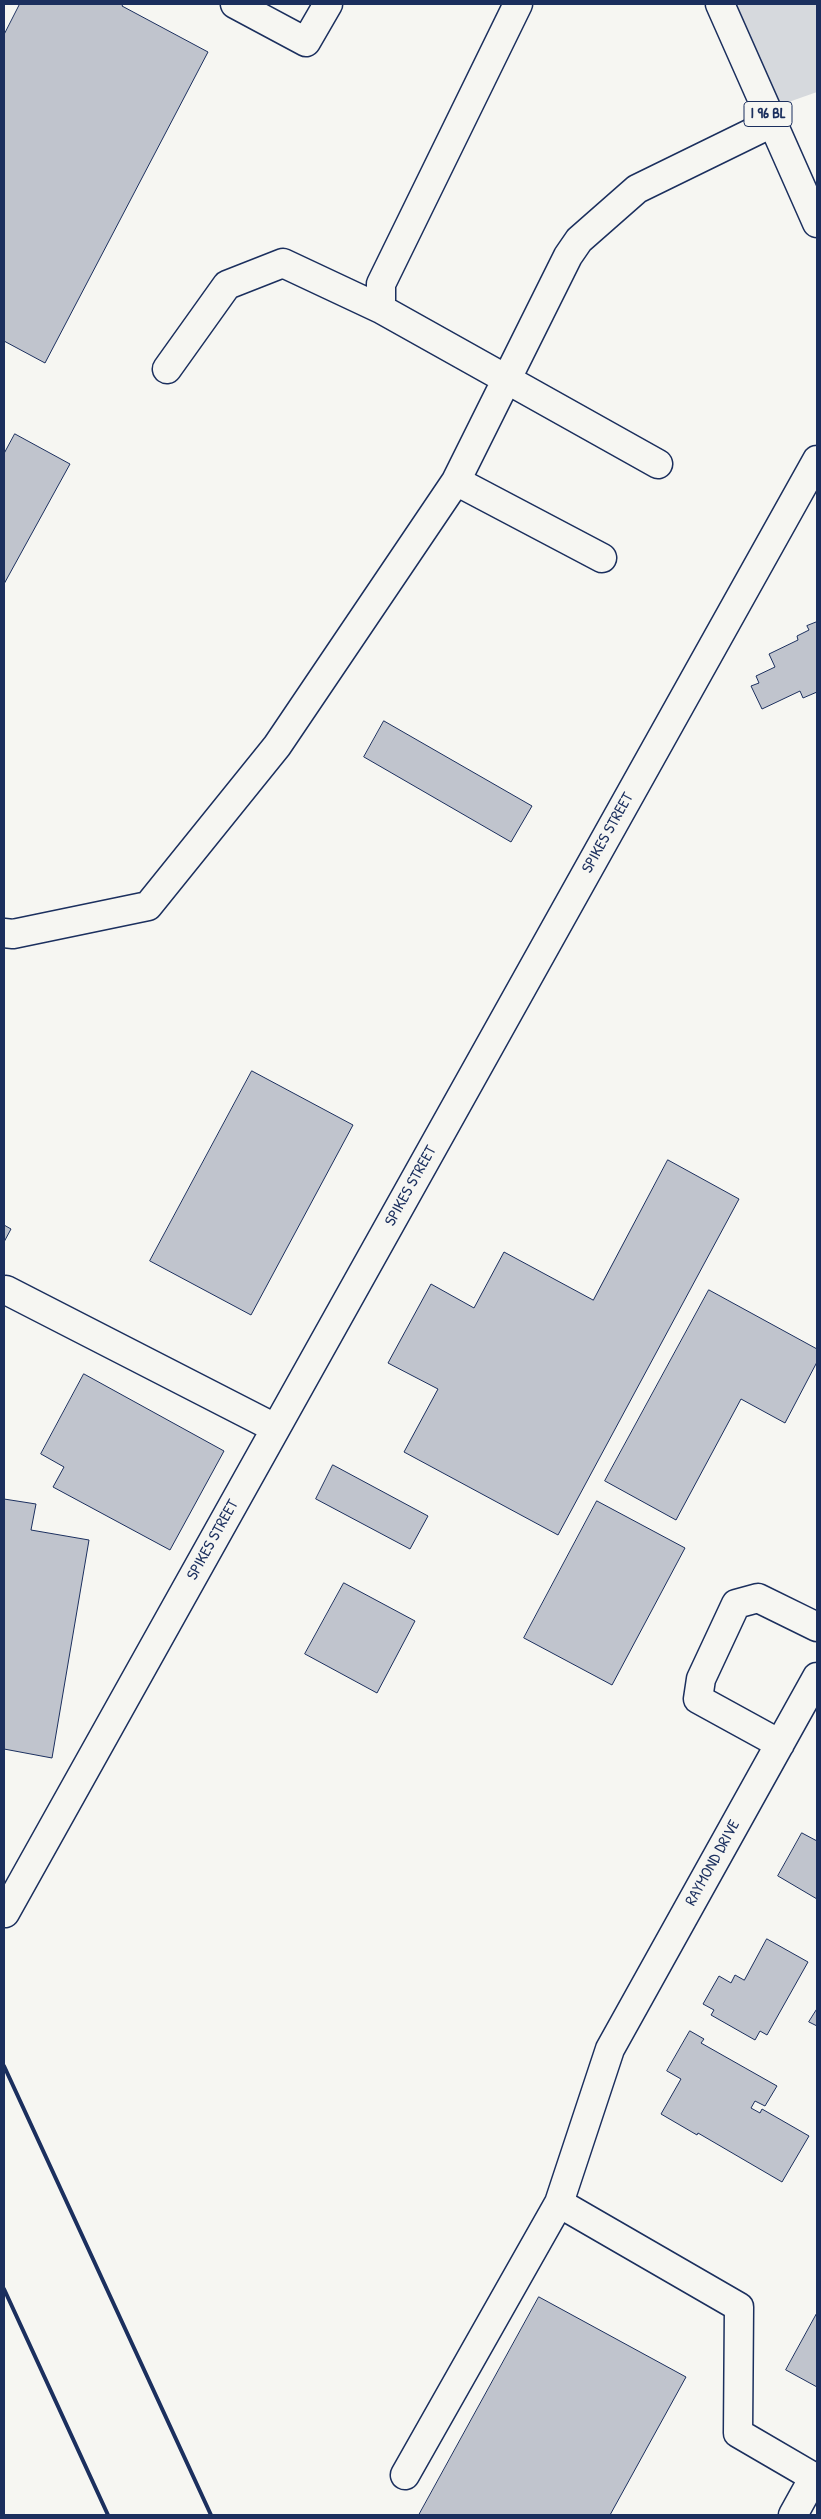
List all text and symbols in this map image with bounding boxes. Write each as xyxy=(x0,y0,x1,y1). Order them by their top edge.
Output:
road number: I 96 BL xyxy=(744,102,792,126)
street label: SPIKES STREET xyxy=(578,789,638,877)
street label: SPIKES STREET xyxy=(381,1142,441,1230)
street label: SPIKES STREET xyxy=(183,1496,243,1584)
street label: RAYMOND DRIVE xyxy=(682,1817,744,1909)

